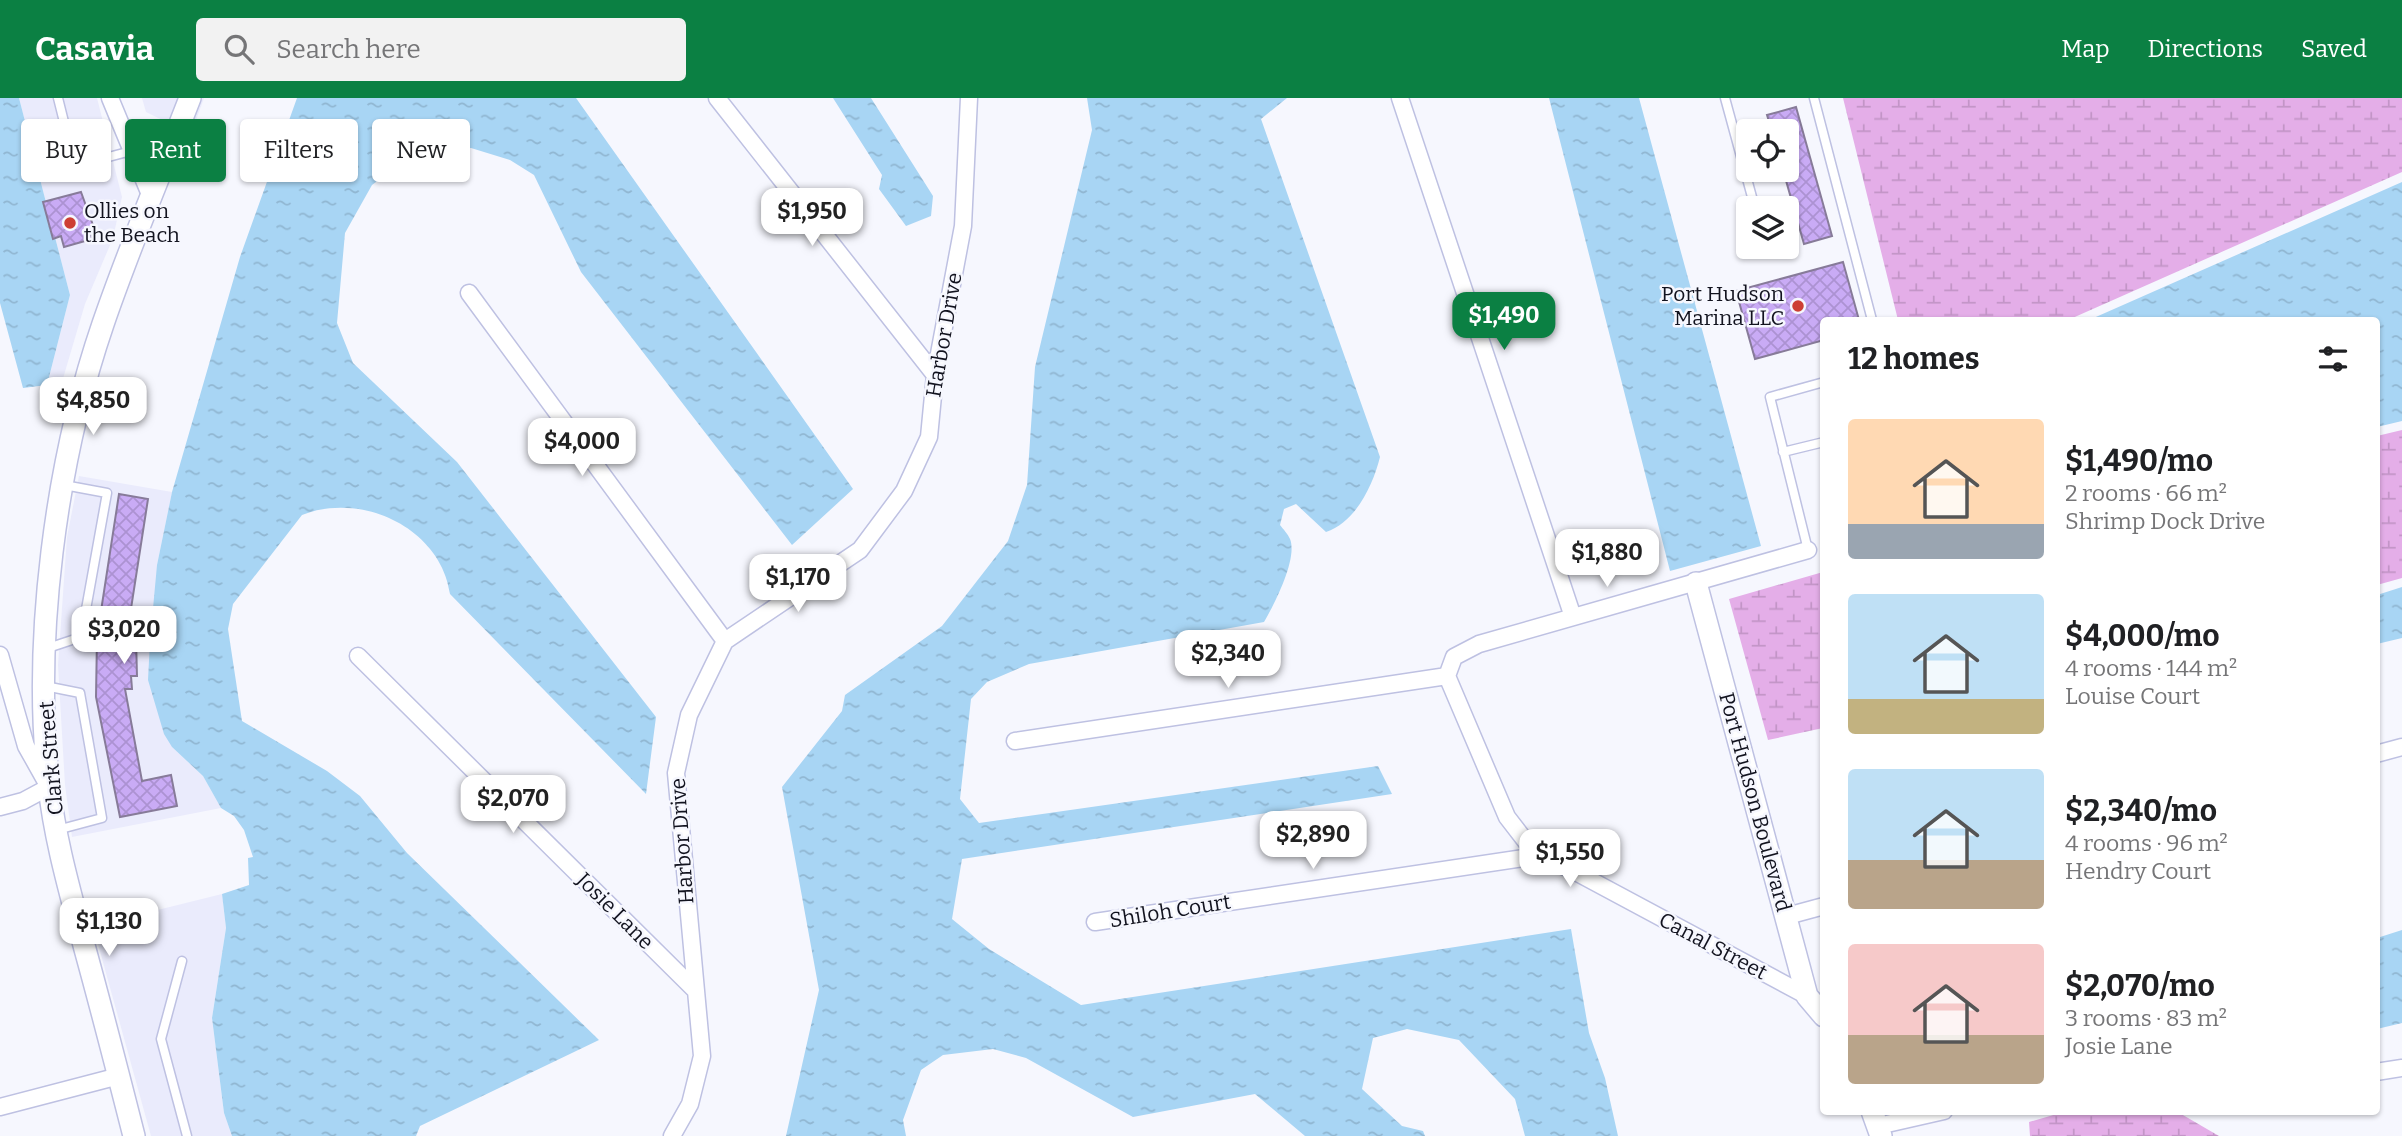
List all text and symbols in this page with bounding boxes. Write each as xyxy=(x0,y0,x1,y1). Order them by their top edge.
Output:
search box xyxy=(196,18,686,81)
text: Casavia xyxy=(35,29,154,69)
icon: search xyxy=(220,30,258,68)
text: Search here xyxy=(276,34,421,65)
text: Map xyxy=(2061,35,2110,63)
text: Directions xyxy=(2148,35,2263,63)
text: Saved xyxy=(2301,35,2367,63)
chip: Buy xyxy=(21,119,111,182)
chip: Rent xyxy=(125,119,226,182)
chip: Filters xyxy=(240,119,358,182)
chip: New xyxy=(372,119,470,182)
map controls xyxy=(1736,119,1799,259)
button: locate xyxy=(1736,119,1799,182)
pin: $1,950 xyxy=(755,188,869,248)
button: layers xyxy=(1736,196,1799,259)
text: $1,950 xyxy=(777,197,847,225)
place label: Ollies on the Beach xyxy=(84,198,180,248)
marker: Ollies on the Beach xyxy=(62,215,78,231)
street label: Harbor Drive xyxy=(920,271,968,399)
place label: Port Hudson Marina LLC xyxy=(1661,281,1784,331)
pin: $1,490 xyxy=(1447,292,1561,352)
marker: Port Hudson Marina LLC xyxy=(1790,298,1806,314)
text: $1,490 xyxy=(1468,301,1540,329)
icon: filters xyxy=(2314,340,2352,378)
text: 12 homes xyxy=(1848,341,1979,377)
pin: $4,850 xyxy=(36,378,150,437)
text: $4,850 xyxy=(56,386,130,414)
pin: $4,000 xyxy=(525,418,639,478)
text: $4,000 xyxy=(544,427,620,455)
text: $1,490/mo xyxy=(2065,443,2213,479)
icon: home xyxy=(1904,447,1988,531)
text: 2 rooms · 66 m² xyxy=(2065,479,2227,507)
text: Shrimp Dock Drive xyxy=(2065,507,2265,535)
pin: $1,880 xyxy=(1550,530,1664,589)
text: $1,880 xyxy=(1571,538,1643,566)
pin: $1,170 xyxy=(741,554,855,614)
text: $1,170 xyxy=(765,563,831,591)
pin: $3,020 xyxy=(67,606,181,666)
text: $3,020 xyxy=(87,615,161,643)
text: $4,000/mo xyxy=(2065,618,2220,654)
icon: home xyxy=(1904,622,1988,706)
pin: $2,340 xyxy=(1171,630,1285,690)
text: $2,340 xyxy=(1191,639,1265,667)
text: 4 rooms · 144 m² xyxy=(2065,654,2237,682)
text: Louise Court xyxy=(2065,682,2200,710)
street label: Port Hudson Boulevard xyxy=(1713,689,1797,915)
street label: Clark Street xyxy=(33,699,69,816)
pin: $2,070 xyxy=(456,776,570,835)
street label: Harbor Drive xyxy=(665,777,699,905)
text: $2,070 xyxy=(477,784,549,812)
text: $2,340/mo xyxy=(2065,793,2217,829)
icon: home xyxy=(1904,797,1988,881)
pin: $2,890 xyxy=(1256,812,1370,871)
text: $2,890 xyxy=(1276,820,1350,848)
text: 4 rooms · 96 m² xyxy=(2065,829,2228,857)
pin: $1,550 xyxy=(1513,830,1627,889)
text: $1,550 xyxy=(1535,838,1605,866)
text: Hendry Court xyxy=(2065,857,2211,885)
street label: Josie Lane xyxy=(570,866,659,955)
street label: Shiloh Court xyxy=(1108,889,1233,933)
pin: $1,130 xyxy=(52,898,166,958)
text: $1,130 xyxy=(76,907,142,935)
street label: Canal Street xyxy=(1654,907,1772,986)
text: $2,070/mo xyxy=(2065,968,2215,1004)
icon: home xyxy=(1904,972,1988,1056)
text: 3 rooms · 83 m² xyxy=(2065,1004,2227,1032)
text: Josie Lane xyxy=(2065,1032,2173,1060)

